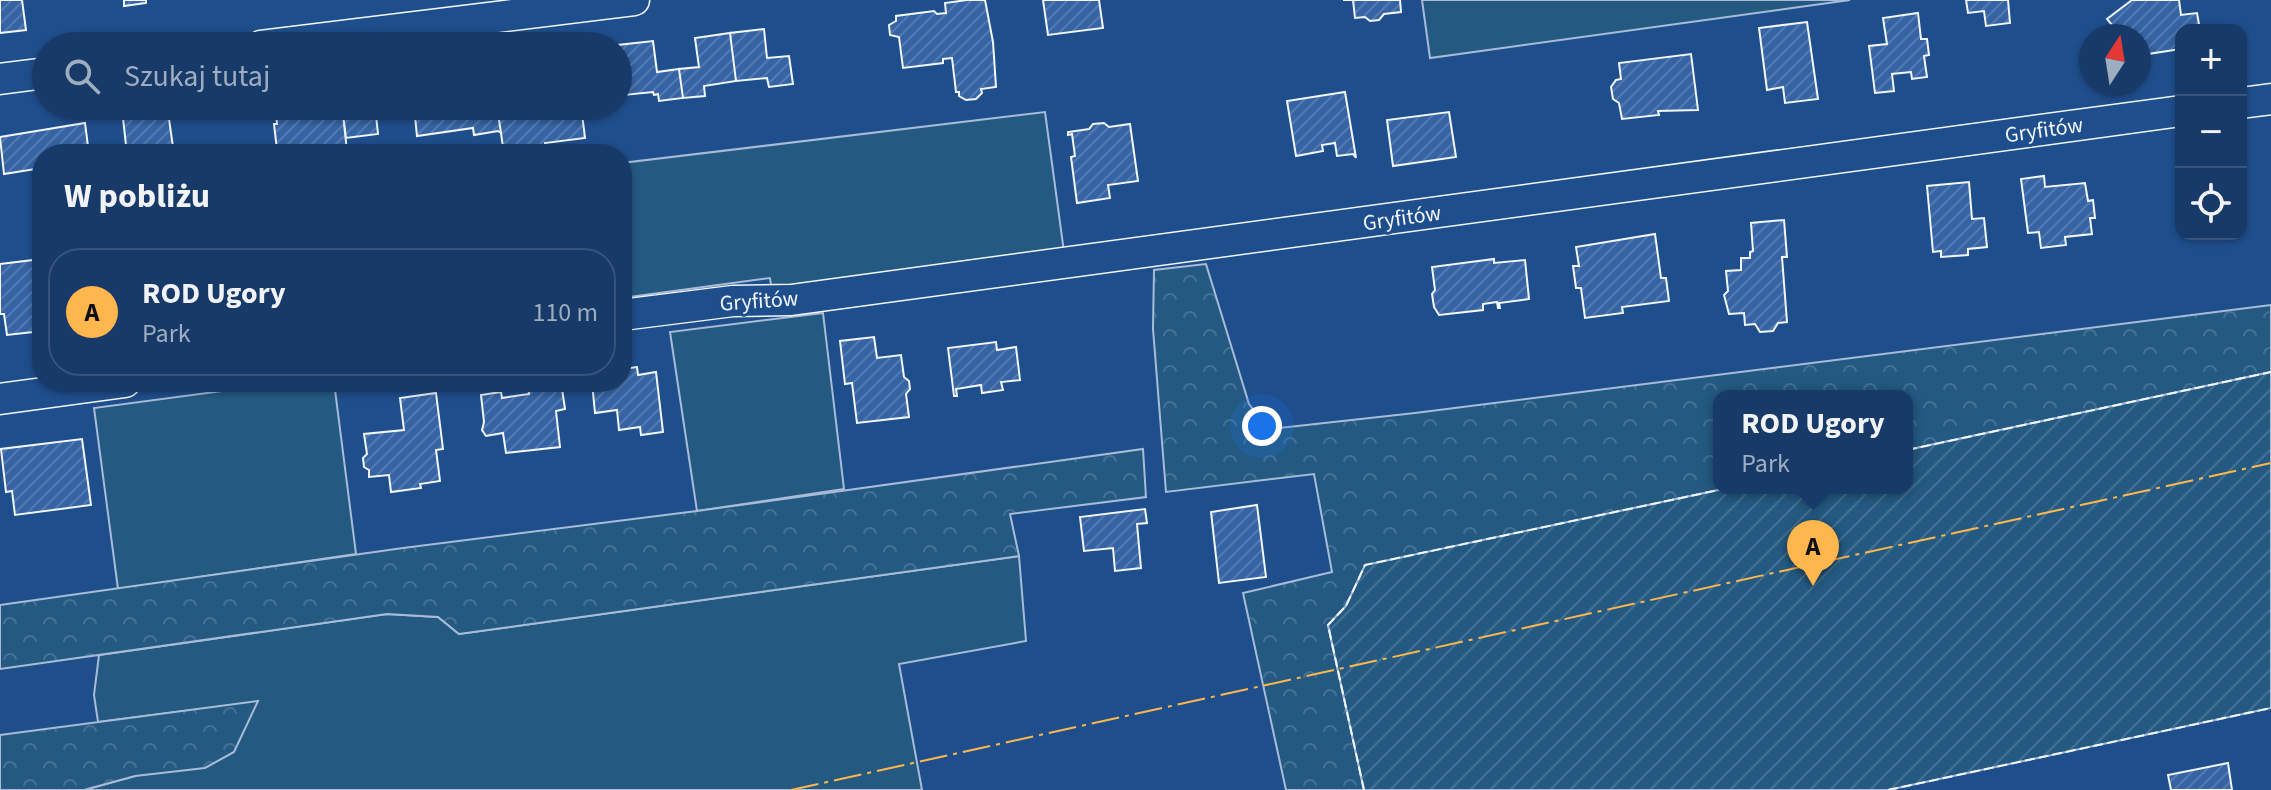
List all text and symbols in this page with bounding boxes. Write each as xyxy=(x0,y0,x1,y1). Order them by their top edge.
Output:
north arrow xyxy=(2079,24,2151,96)
map controls xyxy=(2175,24,2247,240)
button: + xyxy=(2175,24,2247,96)
search box xyxy=(32,32,632,120)
icon: search xyxy=(60,54,104,98)
text: Szukaj tutaj xyxy=(124,55,270,98)
button: − xyxy=(2175,96,2247,168)
street label: Gryfitów xyxy=(2003,109,2085,151)
button: locate xyxy=(2175,168,2247,240)
text: W pobliżu xyxy=(64,172,210,221)
street label: Gryfitów xyxy=(1361,197,1443,239)
text: ROD Ugory xyxy=(142,272,286,315)
street label: Gryfitów xyxy=(719,282,800,320)
text: A xyxy=(85,294,99,331)
text: 110 m xyxy=(532,294,598,331)
text: Park xyxy=(142,315,191,352)
popup xyxy=(1713,390,1913,494)
text: ROD Ugory xyxy=(1741,402,1885,445)
your location xyxy=(1242,406,1282,446)
text: Park xyxy=(1741,445,1790,482)
pin: A xyxy=(1787,520,1839,586)

